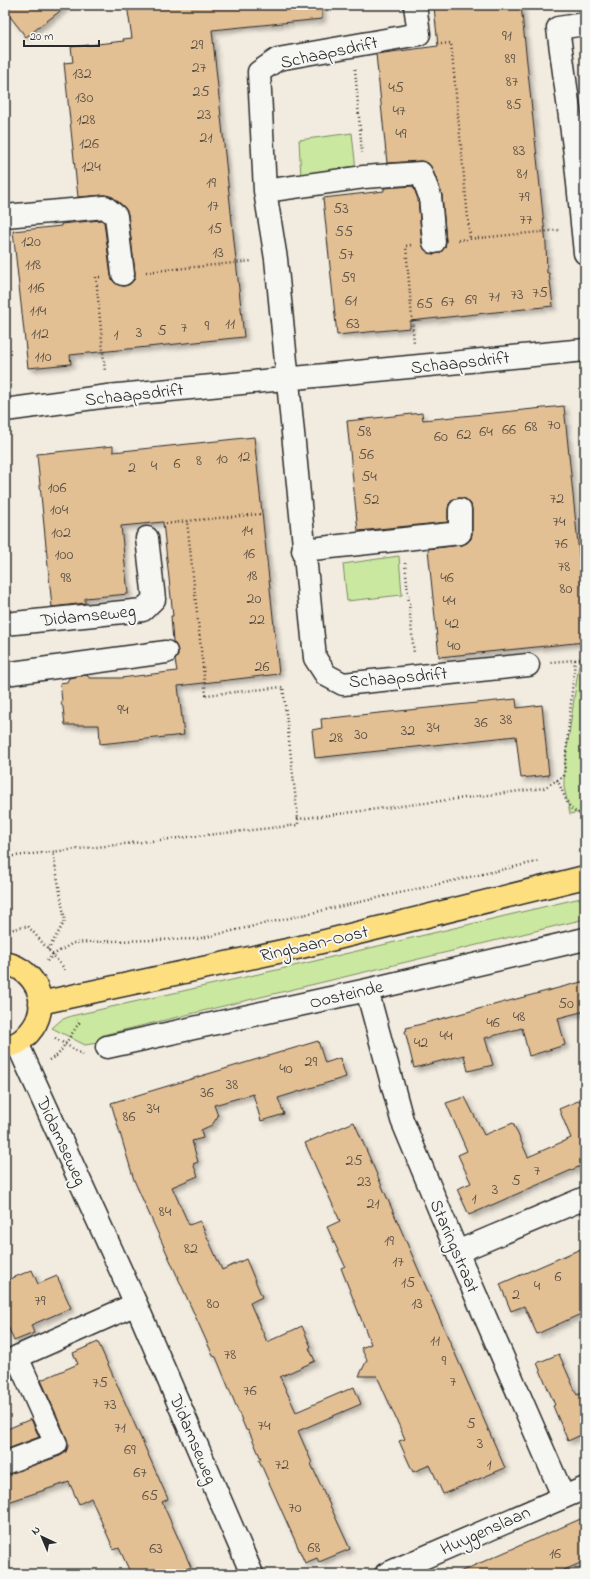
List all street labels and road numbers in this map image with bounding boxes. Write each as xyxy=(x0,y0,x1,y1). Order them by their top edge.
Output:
street label: Schaapsdrift xyxy=(278,31,381,77)
street label: Schaapsdrift xyxy=(410,346,511,382)
street label: Schaapsdrift xyxy=(84,378,185,414)
street label: Didamseweg xyxy=(38,599,137,636)
street label: Schaapsdrift xyxy=(348,662,449,696)
street label: Ringbaan-Oost xyxy=(258,920,371,971)
street label: Oosteinde xyxy=(307,975,387,1017)
street label: Didamseweg xyxy=(27,1092,92,1191)
street label: Staringstraat xyxy=(421,1196,485,1298)
street label: Didamseweg xyxy=(160,1390,223,1489)
street label: Huygenslaan xyxy=(437,1500,536,1564)

